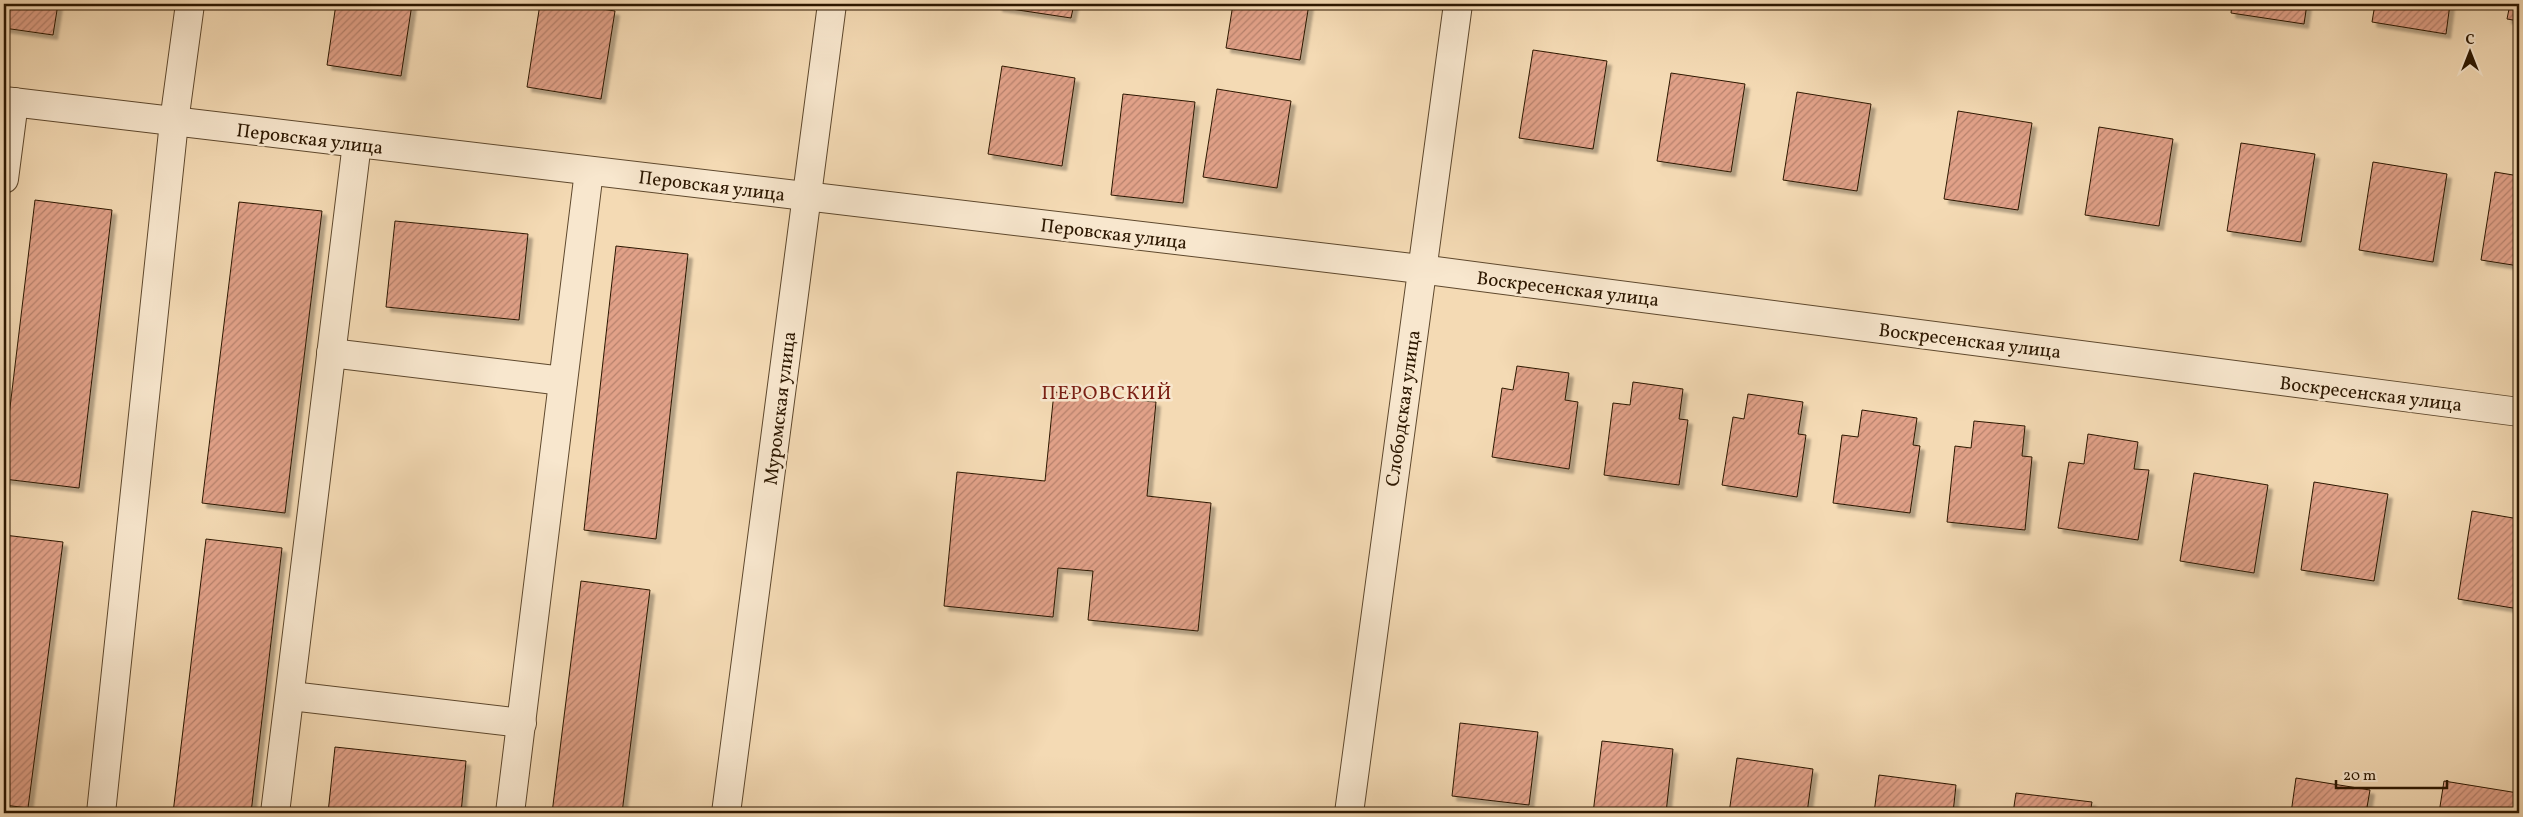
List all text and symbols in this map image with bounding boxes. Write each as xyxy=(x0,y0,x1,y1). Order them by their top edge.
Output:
north arrow xyxy=(2446,28,2496,78)
text: С xyxy=(2465,31,2475,50)
street label: Перовская улица xyxy=(235,118,385,162)
street label: Перовская улица xyxy=(637,165,787,209)
street label: Перовская улица xyxy=(1039,213,1189,257)
street label: Воскресенская улица xyxy=(1475,266,1660,314)
street label: Воскресенская улица xyxy=(1877,318,2062,366)
street label: Слободская улица xyxy=(1380,328,1428,488)
street label: Муромская улица xyxy=(759,330,803,487)
street label: Воскресенская улица xyxy=(2278,371,2463,419)
district label: ПЕРОВСКИЙ xyxy=(1041,380,1173,408)
scale bar xyxy=(2336,757,2447,789)
text: 20 m xyxy=(2343,766,2376,787)

